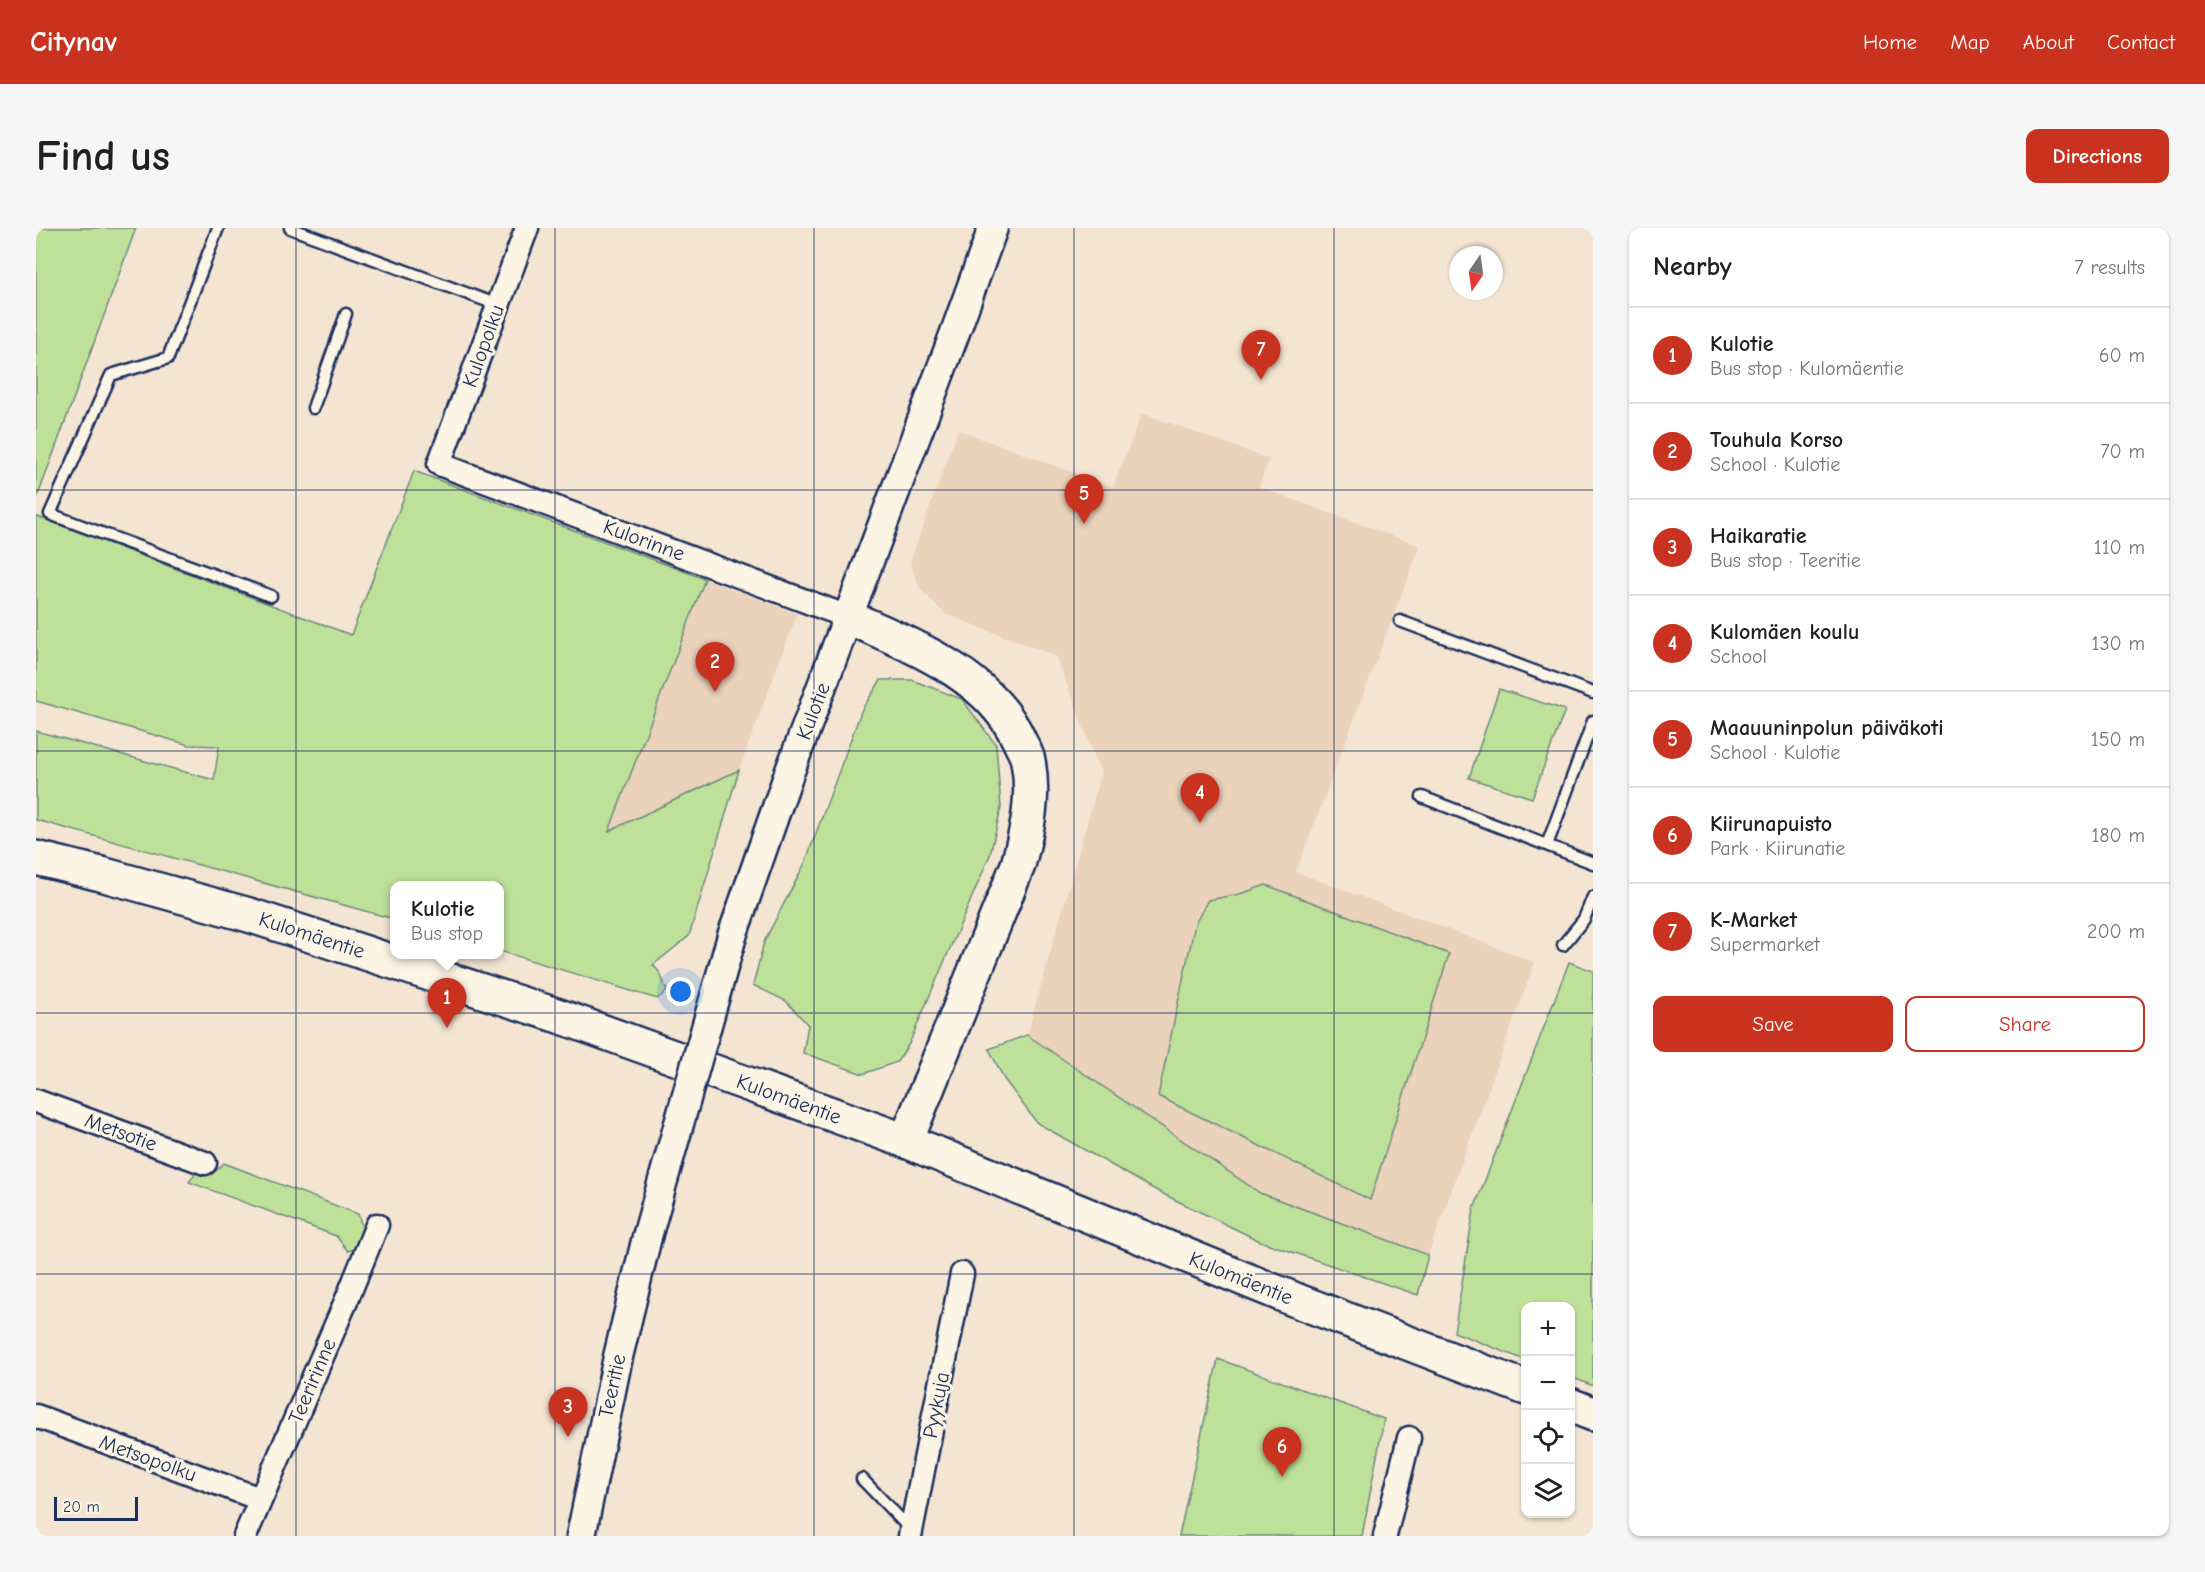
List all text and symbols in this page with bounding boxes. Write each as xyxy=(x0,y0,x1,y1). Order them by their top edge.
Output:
text: Citynav xyxy=(30,26,117,58)
text: Home xyxy=(1863,30,1917,54)
text: Map xyxy=(1950,30,1990,54)
text: About xyxy=(2023,30,2074,54)
text: Contact xyxy=(2107,30,2175,54)
button: Directions xyxy=(2026,129,2169,183)
text: Find us xyxy=(36,132,170,181)
north arrow xyxy=(1449,246,1503,300)
text: Nearby xyxy=(1653,252,1732,282)
text: 7 results xyxy=(2074,256,2145,279)
street label: Kulopolku xyxy=(457,302,509,390)
pin: 7 xyxy=(1242,330,1280,380)
text: Kulotie xyxy=(1710,331,1774,357)
text: 1 xyxy=(1669,344,1676,367)
text: 60 m xyxy=(2099,344,2145,367)
text: Bus stop · Kulomäentie xyxy=(1710,357,1904,380)
text: Touhula Korso xyxy=(1710,427,1843,453)
text: 2 xyxy=(1668,440,1677,463)
text: 70 m xyxy=(2100,440,2145,463)
text: School · Kulotie xyxy=(1710,453,1840,476)
pin: 5 xyxy=(1064,474,1104,524)
street label: Kulorinne xyxy=(600,514,688,566)
text: Haikaratie xyxy=(1710,523,1807,549)
text: 3 xyxy=(1668,536,1677,559)
text: 110 m xyxy=(2094,536,2145,559)
text: Bus stop · Teeritie xyxy=(1710,549,1861,572)
text: Kulomäen koulu xyxy=(1710,619,1859,645)
text: 4 xyxy=(1668,632,1677,655)
text: 130 m xyxy=(2092,632,2145,655)
pin: 2 xyxy=(696,642,734,692)
text: School xyxy=(1710,645,1767,668)
street label: Kulotie xyxy=(791,679,835,743)
text: Maauuninpolun päiväkoti xyxy=(1710,715,1944,741)
text: 5 xyxy=(1667,728,1678,751)
text: 150 m xyxy=(2091,728,2145,751)
text: School · Kulotie xyxy=(1710,741,1840,764)
pin: 4 xyxy=(1180,774,1220,823)
text: Kiirunapuisto xyxy=(1710,811,1832,837)
text: 6 xyxy=(1667,824,1678,847)
text: 180 m xyxy=(2091,824,2145,847)
text: Park · Kiirunatie xyxy=(1710,837,1845,860)
popup xyxy=(390,881,504,959)
text: Kulotie xyxy=(411,896,474,922)
street label: Kulomäentie xyxy=(256,907,368,963)
text: K-Market xyxy=(1710,907,1797,933)
text: 7 xyxy=(1668,920,1677,943)
text: 200 m xyxy=(2087,920,2145,943)
text: Bus stop xyxy=(411,922,483,945)
text: Supermarket xyxy=(1710,933,1820,956)
your location xyxy=(666,977,695,1006)
pin: 1 xyxy=(428,978,466,1028)
button: Save xyxy=(1653,996,1893,1052)
button: Share xyxy=(1905,996,2145,1052)
street label: Kulomäentie xyxy=(733,1069,845,1129)
street label: Metsotie xyxy=(82,1108,160,1156)
street label: Kulomäentie xyxy=(1186,1246,1296,1310)
map controls xyxy=(1521,1302,1575,1518)
button: + xyxy=(1521,1302,1575,1356)
street label: Teeririnne xyxy=(283,1335,341,1427)
street label: Teeritie xyxy=(594,1352,630,1420)
button: − xyxy=(1521,1356,1575,1410)
street label: Pyykuja xyxy=(918,1370,954,1440)
pin: 3 xyxy=(548,1388,588,1437)
button: locate xyxy=(1521,1410,1575,1464)
pin: 6 xyxy=(1262,1428,1302,1477)
street label: Metsopolku xyxy=(96,1429,200,1487)
button: layers xyxy=(1521,1464,1575,1518)
scale bar xyxy=(54,1494,138,1522)
text: 20 m xyxy=(63,1498,100,1516)

